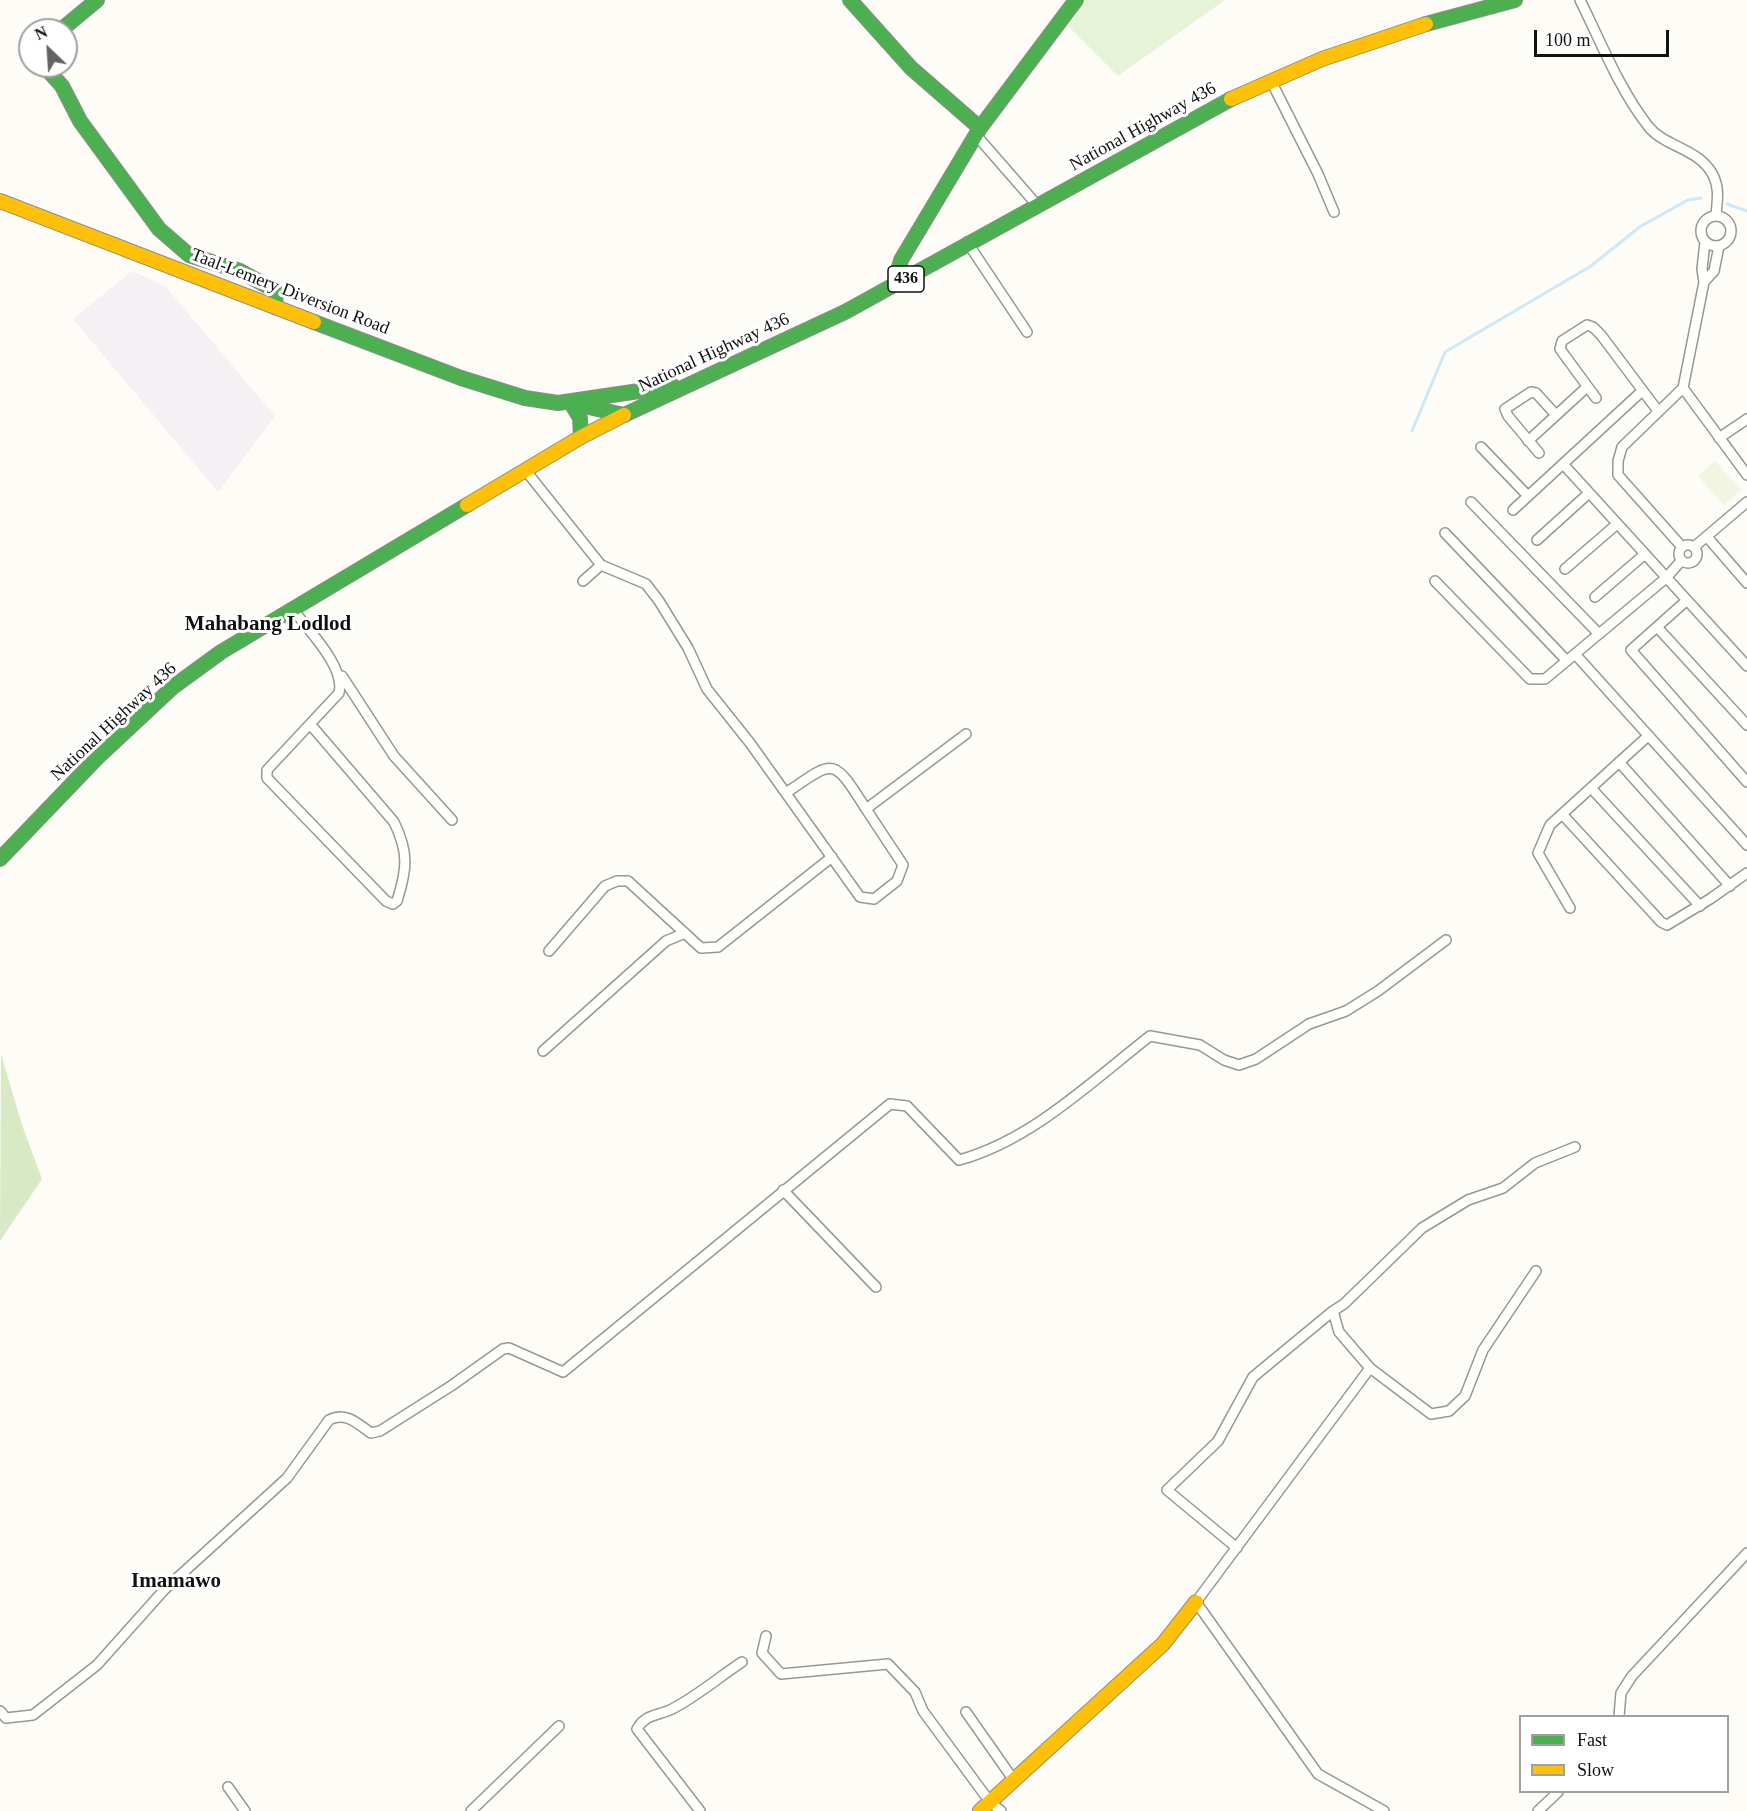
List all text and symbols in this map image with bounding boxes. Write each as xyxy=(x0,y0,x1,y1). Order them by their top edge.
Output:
north arrow xyxy=(18,18,78,78)
scale bar xyxy=(1537,18,1672,56)
text: N xyxy=(32,23,50,43)
text: 100 m xyxy=(1545,30,1591,50)
street label: National Highway 436 xyxy=(1066,78,1220,176)
street label: Taal-Lemery Diversion Road xyxy=(188,244,392,340)
road number: 436 xyxy=(888,266,924,292)
street label: National Highway 436 xyxy=(635,309,793,397)
district label: Mahabang Lodlod xyxy=(185,612,351,638)
street label: National Highway 436 xyxy=(47,658,181,786)
district label: Imamawo xyxy=(131,1569,221,1595)
legend xyxy=(1519,1715,1729,1793)
text: Fast xyxy=(1577,1730,1607,1750)
text: Slow xyxy=(1577,1760,1614,1780)

